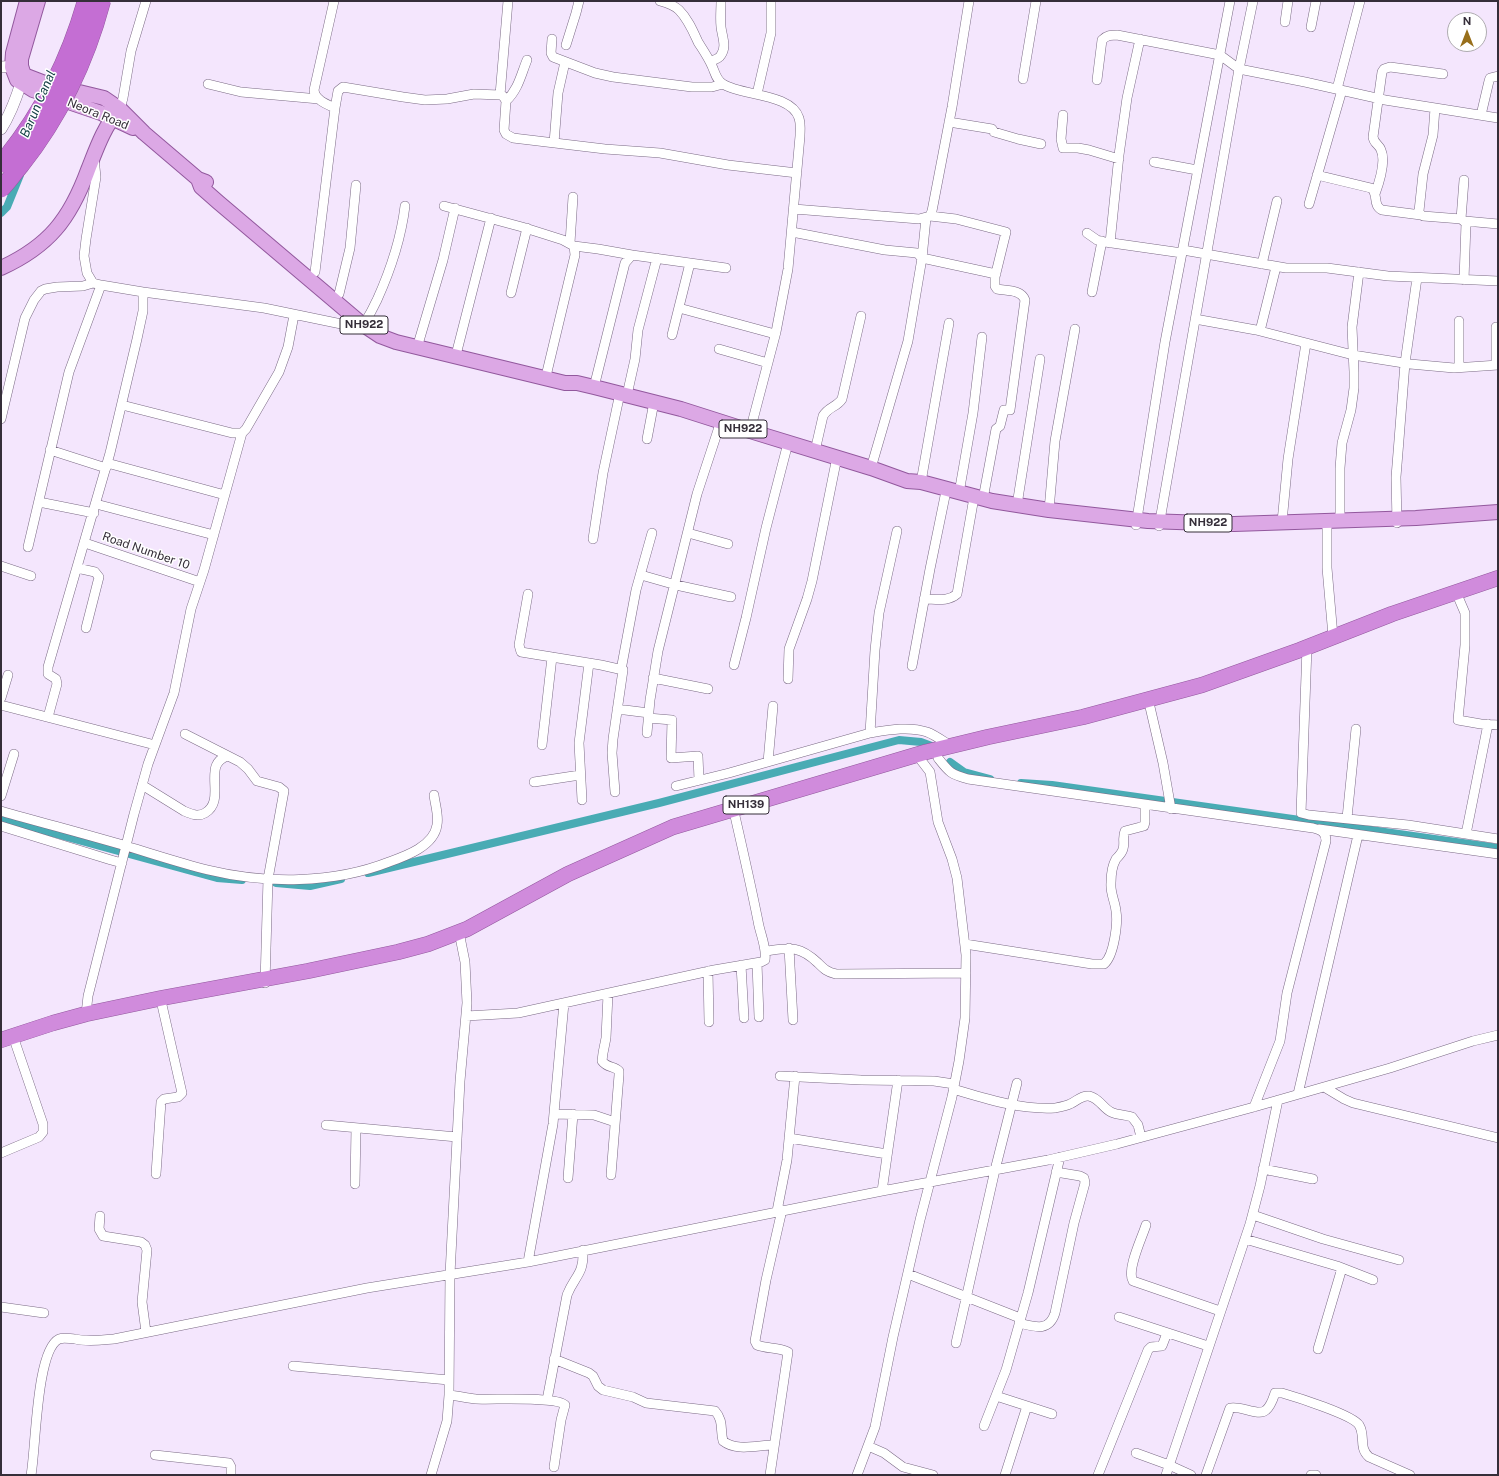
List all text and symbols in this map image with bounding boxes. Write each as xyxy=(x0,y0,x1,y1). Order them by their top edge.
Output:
north arrow xyxy=(1447,12,1487,52)
text: N xyxy=(1463,15,1471,27)
water label: Barun Canal xyxy=(17,68,59,140)
street label: Neora Road xyxy=(65,95,131,133)
road number: NH922 xyxy=(340,316,388,334)
road number: NH922 xyxy=(719,420,767,438)
road number: NH922 xyxy=(1184,514,1232,532)
street label: Road Number 10 xyxy=(100,529,192,573)
road number: NH139 xyxy=(723,796,769,814)

